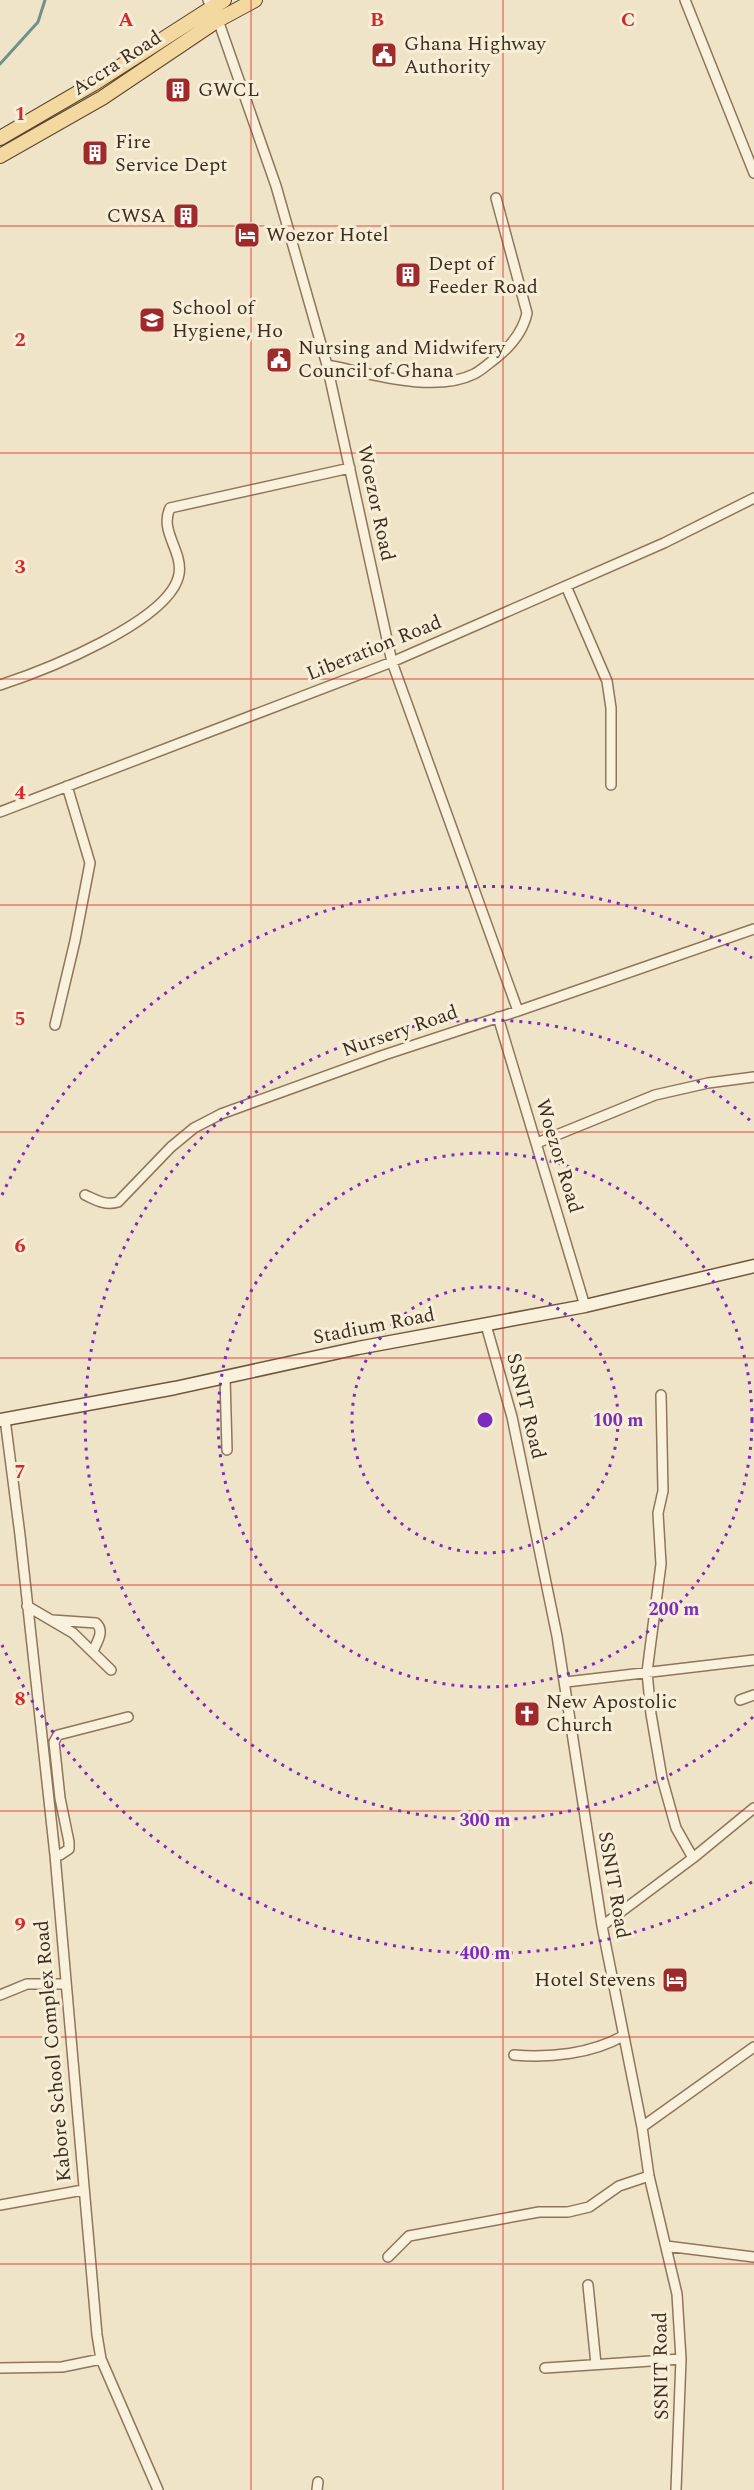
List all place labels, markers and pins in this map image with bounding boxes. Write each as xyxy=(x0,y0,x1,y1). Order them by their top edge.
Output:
place label: Ghana Highway Authority xyxy=(404,29,547,82)
public building icon: Ghana Highway Authority xyxy=(369,40,399,70)
building icon: GWCL xyxy=(163,75,193,105)
place label: GWCL xyxy=(198,75,260,105)
place label: Fire Service Dept xyxy=(115,127,227,180)
building icon: Fire Service Dept xyxy=(80,138,110,168)
place label: CWSA xyxy=(107,201,166,231)
building icon: CWSA xyxy=(171,201,201,231)
hotel icon: Woezor Hotel xyxy=(232,220,262,250)
place label: Woezor Hotel xyxy=(266,220,389,250)
place label: Dept of Feeder Road xyxy=(428,249,538,302)
building icon: Dept of Feeder Road xyxy=(393,260,423,290)
place label: School of Hygiene, Ho xyxy=(172,293,283,346)
school or university icon: School of Hygiene, Ho xyxy=(137,305,167,335)
place label: Nursing and Midwifery Council of Ghana xyxy=(298,333,506,386)
public building icon: Nursing and Midwifery Council of Ghana xyxy=(264,345,294,375)
centre of rings xyxy=(475,1410,495,1430)
place label: New Apostolic Church xyxy=(546,1687,677,1740)
church icon: New Apostolic Church xyxy=(512,1699,542,1729)
place label: Hotel Stevens xyxy=(534,1965,656,1995)
hotel icon: Hotel Stevens xyxy=(660,1965,690,1995)

